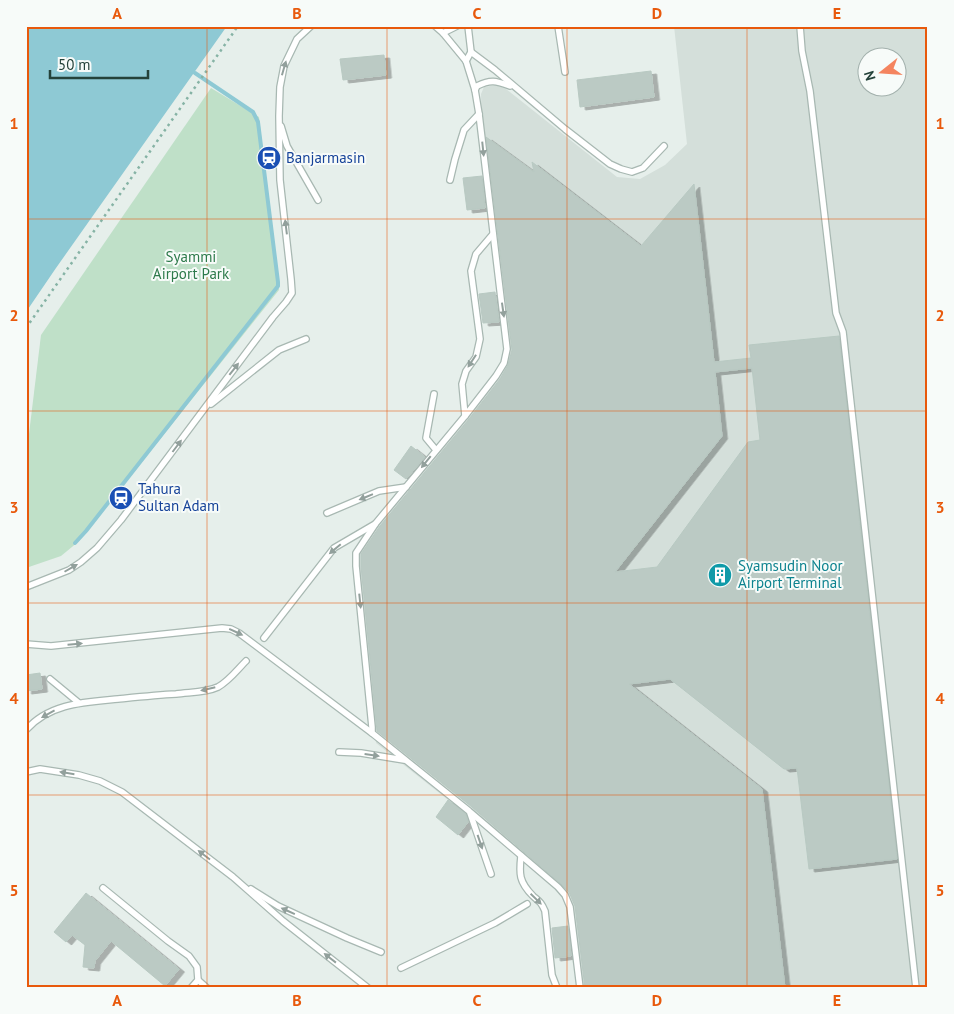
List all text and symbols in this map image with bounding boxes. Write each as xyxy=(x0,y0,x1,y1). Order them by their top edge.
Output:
text: A xyxy=(112,3,122,23)
text: B xyxy=(292,3,302,23)
text: C xyxy=(473,3,482,23)
text: D xyxy=(652,3,662,23)
text: E xyxy=(833,3,841,23)
scale bar xyxy=(50,48,148,80)
north arrow xyxy=(856,48,906,98)
text: 50 m xyxy=(58,55,91,74)
one-way arrow xyxy=(281,61,289,76)
text: N xyxy=(860,69,880,83)
text: 1 xyxy=(9,113,19,133)
text: 1 xyxy=(935,113,945,133)
one-way arrow xyxy=(479,141,487,157)
station icon: Banjarmasin xyxy=(256,145,282,171)
place label: Banjarmasin xyxy=(286,148,365,167)
one-way arrow xyxy=(281,218,289,234)
park label: Syammi Airport Park xyxy=(153,247,230,283)
one-way arrow xyxy=(499,302,507,318)
text: 2 xyxy=(9,305,19,325)
text: 2 xyxy=(935,305,945,325)
one-way arrow xyxy=(467,354,477,368)
one-way arrow xyxy=(228,363,239,376)
one-way arrow xyxy=(171,440,182,453)
one-way arrow xyxy=(421,455,432,468)
place label: Tahura Sultan Adam xyxy=(138,479,219,515)
station icon: Tahura Sultan Adam xyxy=(108,485,134,511)
one-way arrow xyxy=(358,493,373,501)
text: 3 xyxy=(9,497,19,517)
text: 3 xyxy=(935,497,945,517)
one-way arrow xyxy=(329,543,342,554)
place label: Syamsudin Noor Airport Terminal xyxy=(738,556,843,592)
building icon: Syamsudin Noor Airport Terminal xyxy=(707,562,733,588)
one-way arrow xyxy=(65,564,78,573)
one-way arrow xyxy=(356,593,364,609)
one-way arrow xyxy=(228,628,243,637)
one-way arrow xyxy=(67,640,83,648)
one-way arrow xyxy=(200,685,215,693)
text: 4 xyxy=(9,688,19,708)
text: 4 xyxy=(935,688,945,708)
one-way arrow xyxy=(41,710,56,718)
one-way arrow xyxy=(364,751,380,759)
one-way arrow xyxy=(58,768,74,776)
one-way arrow xyxy=(477,835,484,850)
one-way arrow xyxy=(197,850,211,860)
text: 5 xyxy=(9,880,19,900)
text: 5 xyxy=(935,880,945,900)
one-way arrow xyxy=(530,893,542,905)
one-way arrow xyxy=(281,907,295,915)
one-way arrow xyxy=(324,952,337,963)
text: A xyxy=(112,990,122,1010)
text: B xyxy=(292,990,302,1010)
text: C xyxy=(473,990,482,1010)
text: D xyxy=(652,990,662,1010)
text: E xyxy=(833,990,841,1010)

